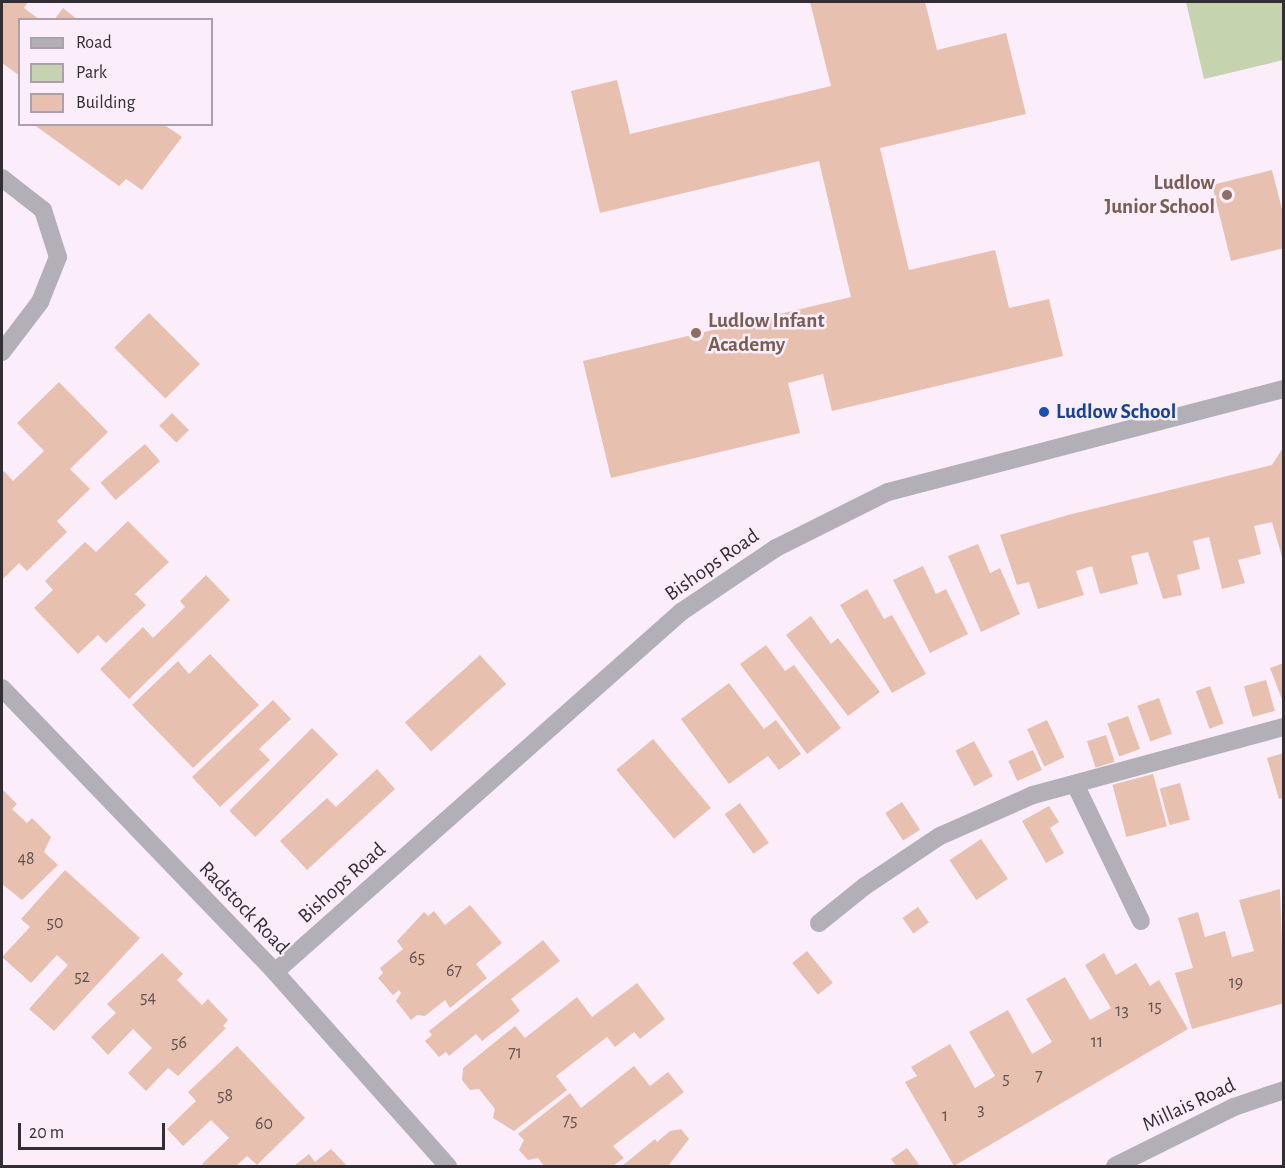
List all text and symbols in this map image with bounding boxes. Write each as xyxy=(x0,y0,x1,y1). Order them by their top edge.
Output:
legend xyxy=(18,18,213,126)
text: Road xyxy=(76,34,112,52)
text: Park xyxy=(76,64,107,82)
text: Building xyxy=(76,94,135,112)
place label: Ludlow Junior School xyxy=(1104,170,1215,220)
marker: Ludlow Junior School xyxy=(1220,188,1234,202)
place label: Ludlow Infant Academy xyxy=(708,308,825,358)
marker: Ludlow Infant Academy xyxy=(689,326,703,340)
place label: Ludlow School xyxy=(1056,399,1176,425)
marker: Ludlow School xyxy=(1037,405,1051,419)
street label: Bishops Road xyxy=(660,523,764,607)
street label: Bishops Road xyxy=(293,837,391,929)
house number: 48 xyxy=(17,848,35,870)
street label: Radstock Road xyxy=(194,856,294,960)
house number: 50 xyxy=(46,912,64,934)
house number: 65 xyxy=(409,947,425,969)
house number: 67 xyxy=(446,960,462,982)
house number: 52 xyxy=(74,966,90,988)
house number: 19 xyxy=(1229,972,1243,994)
house number: 54 xyxy=(140,987,156,1009)
house number: 15 xyxy=(1148,996,1162,1018)
house number: 13 xyxy=(1115,1000,1129,1022)
house number: 11 xyxy=(1091,1031,1103,1053)
house number: 56 xyxy=(171,1032,187,1054)
house number: 71 xyxy=(508,1042,522,1064)
house number: 7 xyxy=(1035,1065,1043,1087)
house number: 5 xyxy=(1002,1068,1010,1090)
street label: Millais Road xyxy=(1138,1072,1240,1138)
house number: 58 xyxy=(217,1085,233,1107)
house number: 3 xyxy=(977,1099,985,1121)
house number: 1 xyxy=(942,1105,948,1127)
house number: 75 xyxy=(562,1110,578,1132)
scale bar xyxy=(21,1111,168,1149)
house number: 60 xyxy=(255,1113,273,1135)
text: 20 m xyxy=(29,1124,64,1142)

